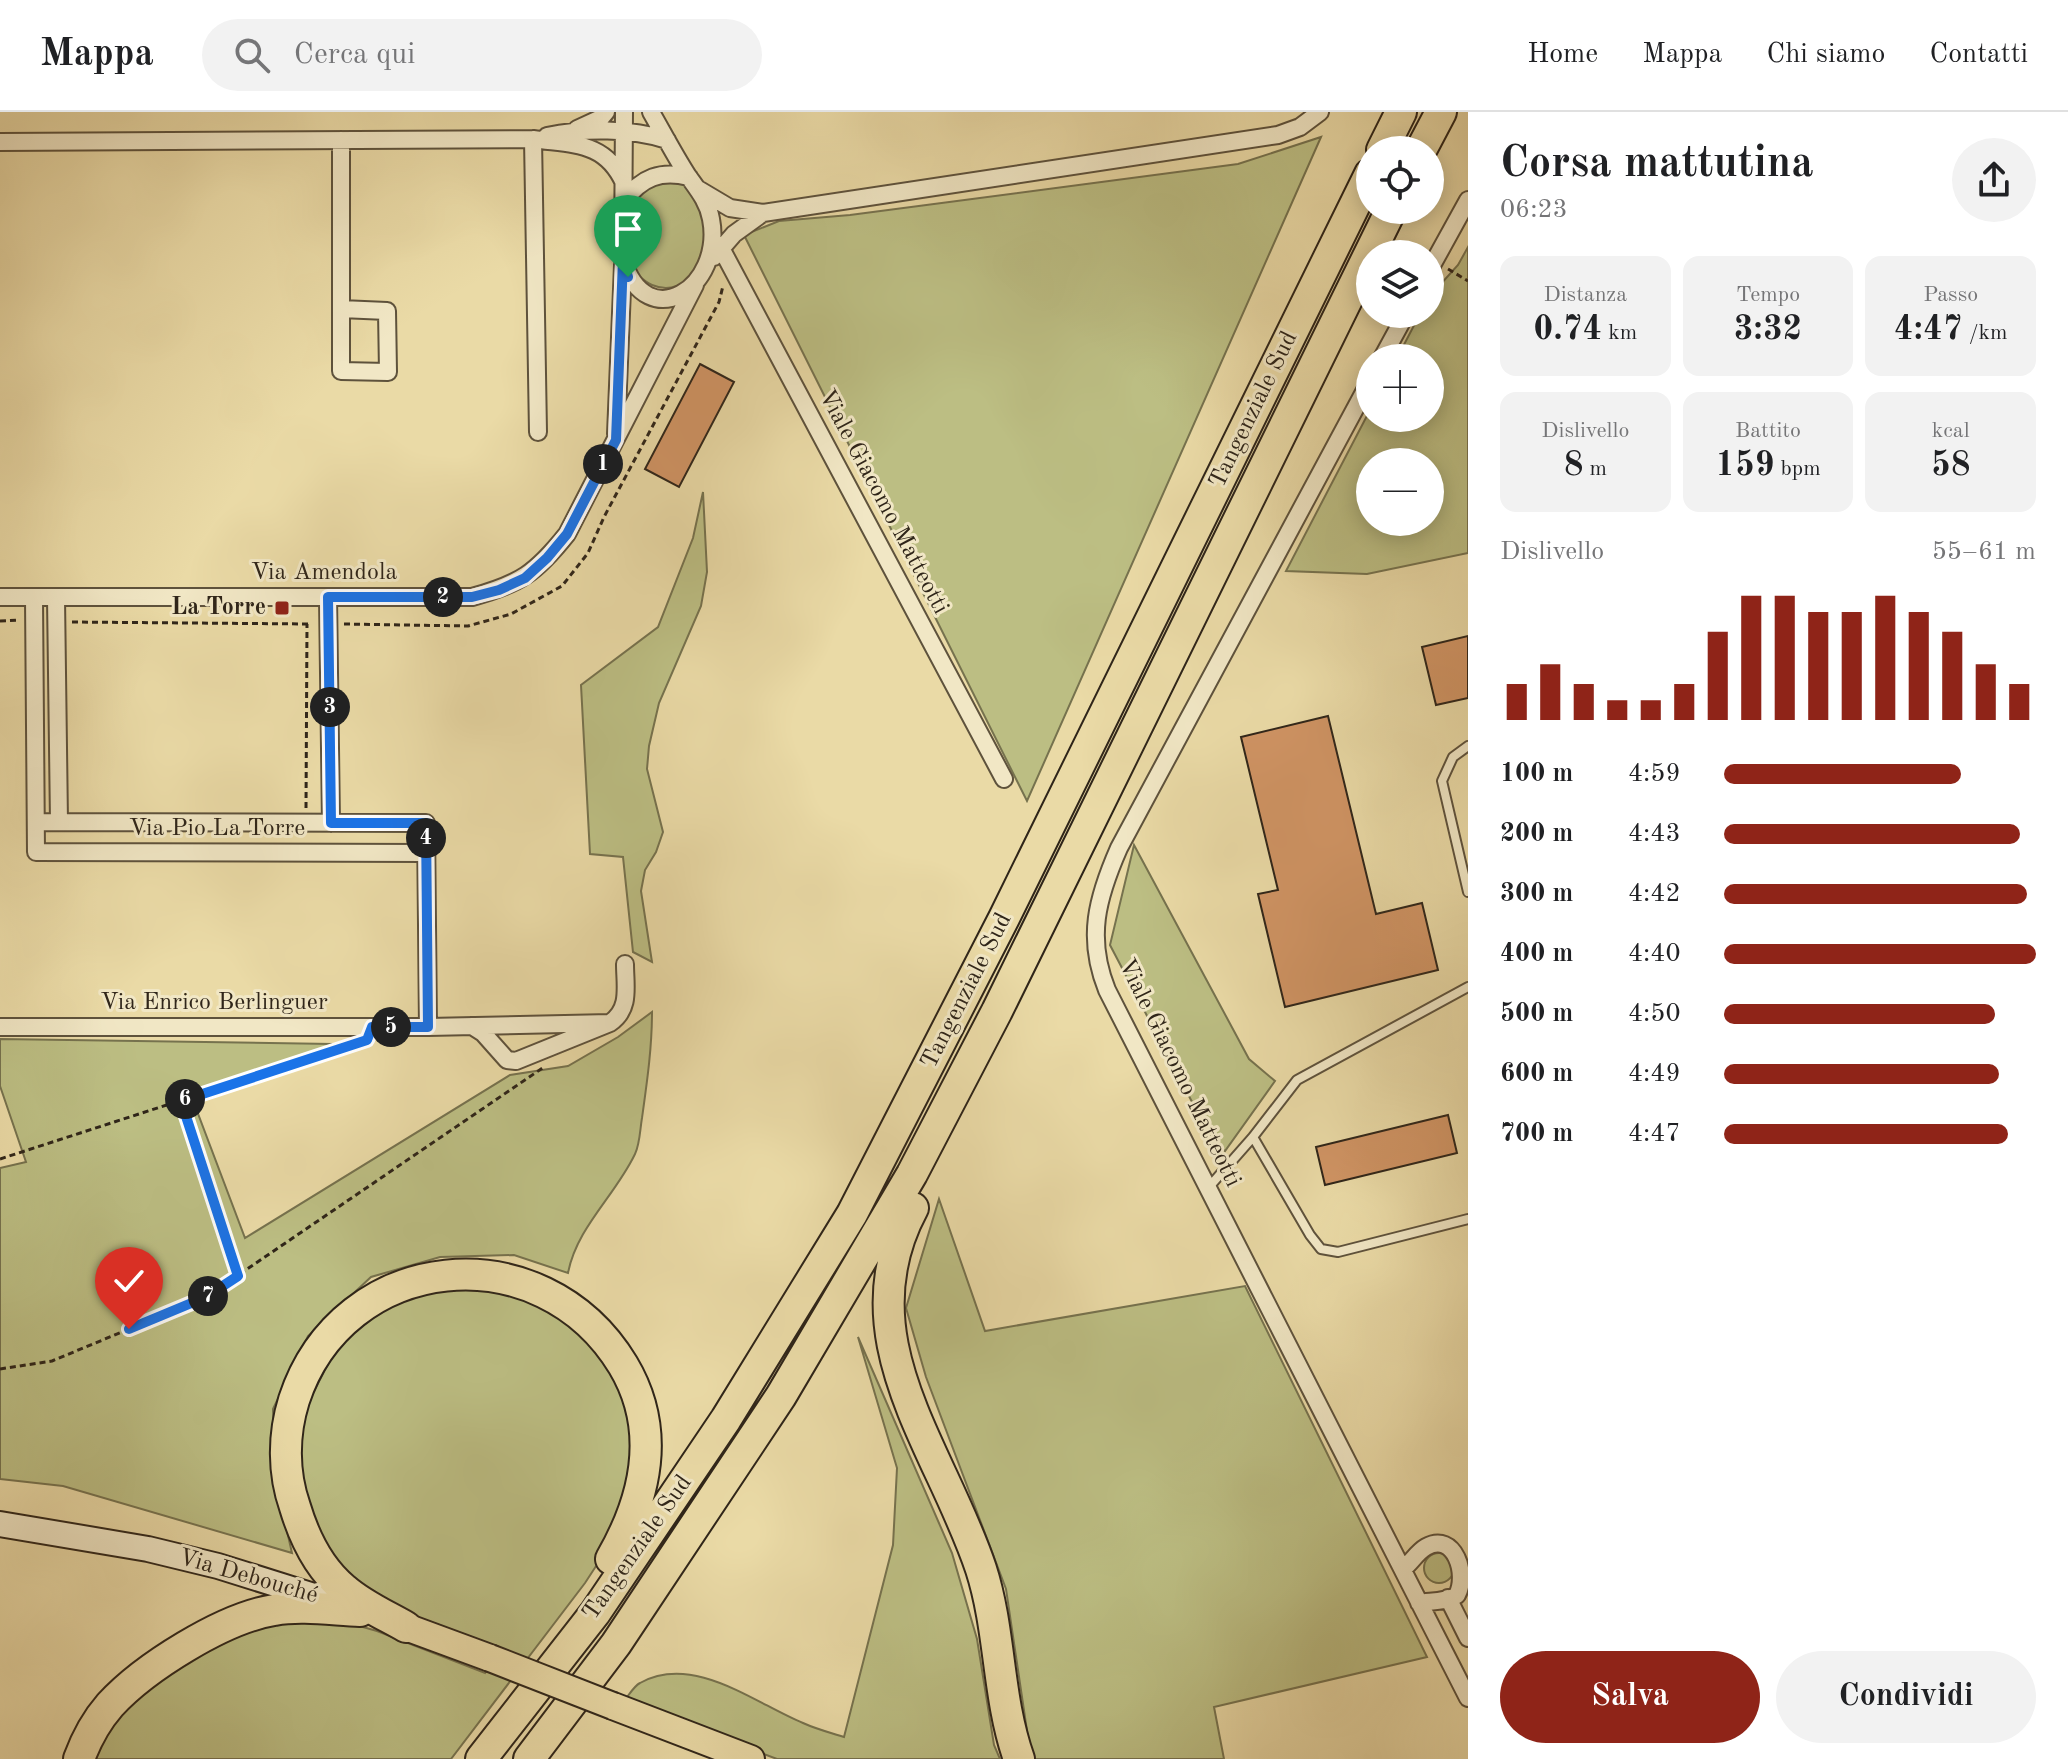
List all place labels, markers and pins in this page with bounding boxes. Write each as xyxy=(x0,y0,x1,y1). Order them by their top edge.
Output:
pin xyxy=(594,195,662,277)
pin: 1 xyxy=(583,444,623,484)
pin: 2 xyxy=(423,577,463,617)
place label: La Torre xyxy=(171,596,266,620)
marker: La Torre xyxy=(273,599,291,617)
pin: 3 xyxy=(310,687,350,727)
pin: 4 xyxy=(406,818,446,858)
pin: 5 xyxy=(371,1007,411,1047)
pin: 6 xyxy=(165,1079,205,1119)
pin xyxy=(95,1247,163,1329)
pin: 7 xyxy=(188,1276,228,1316)

